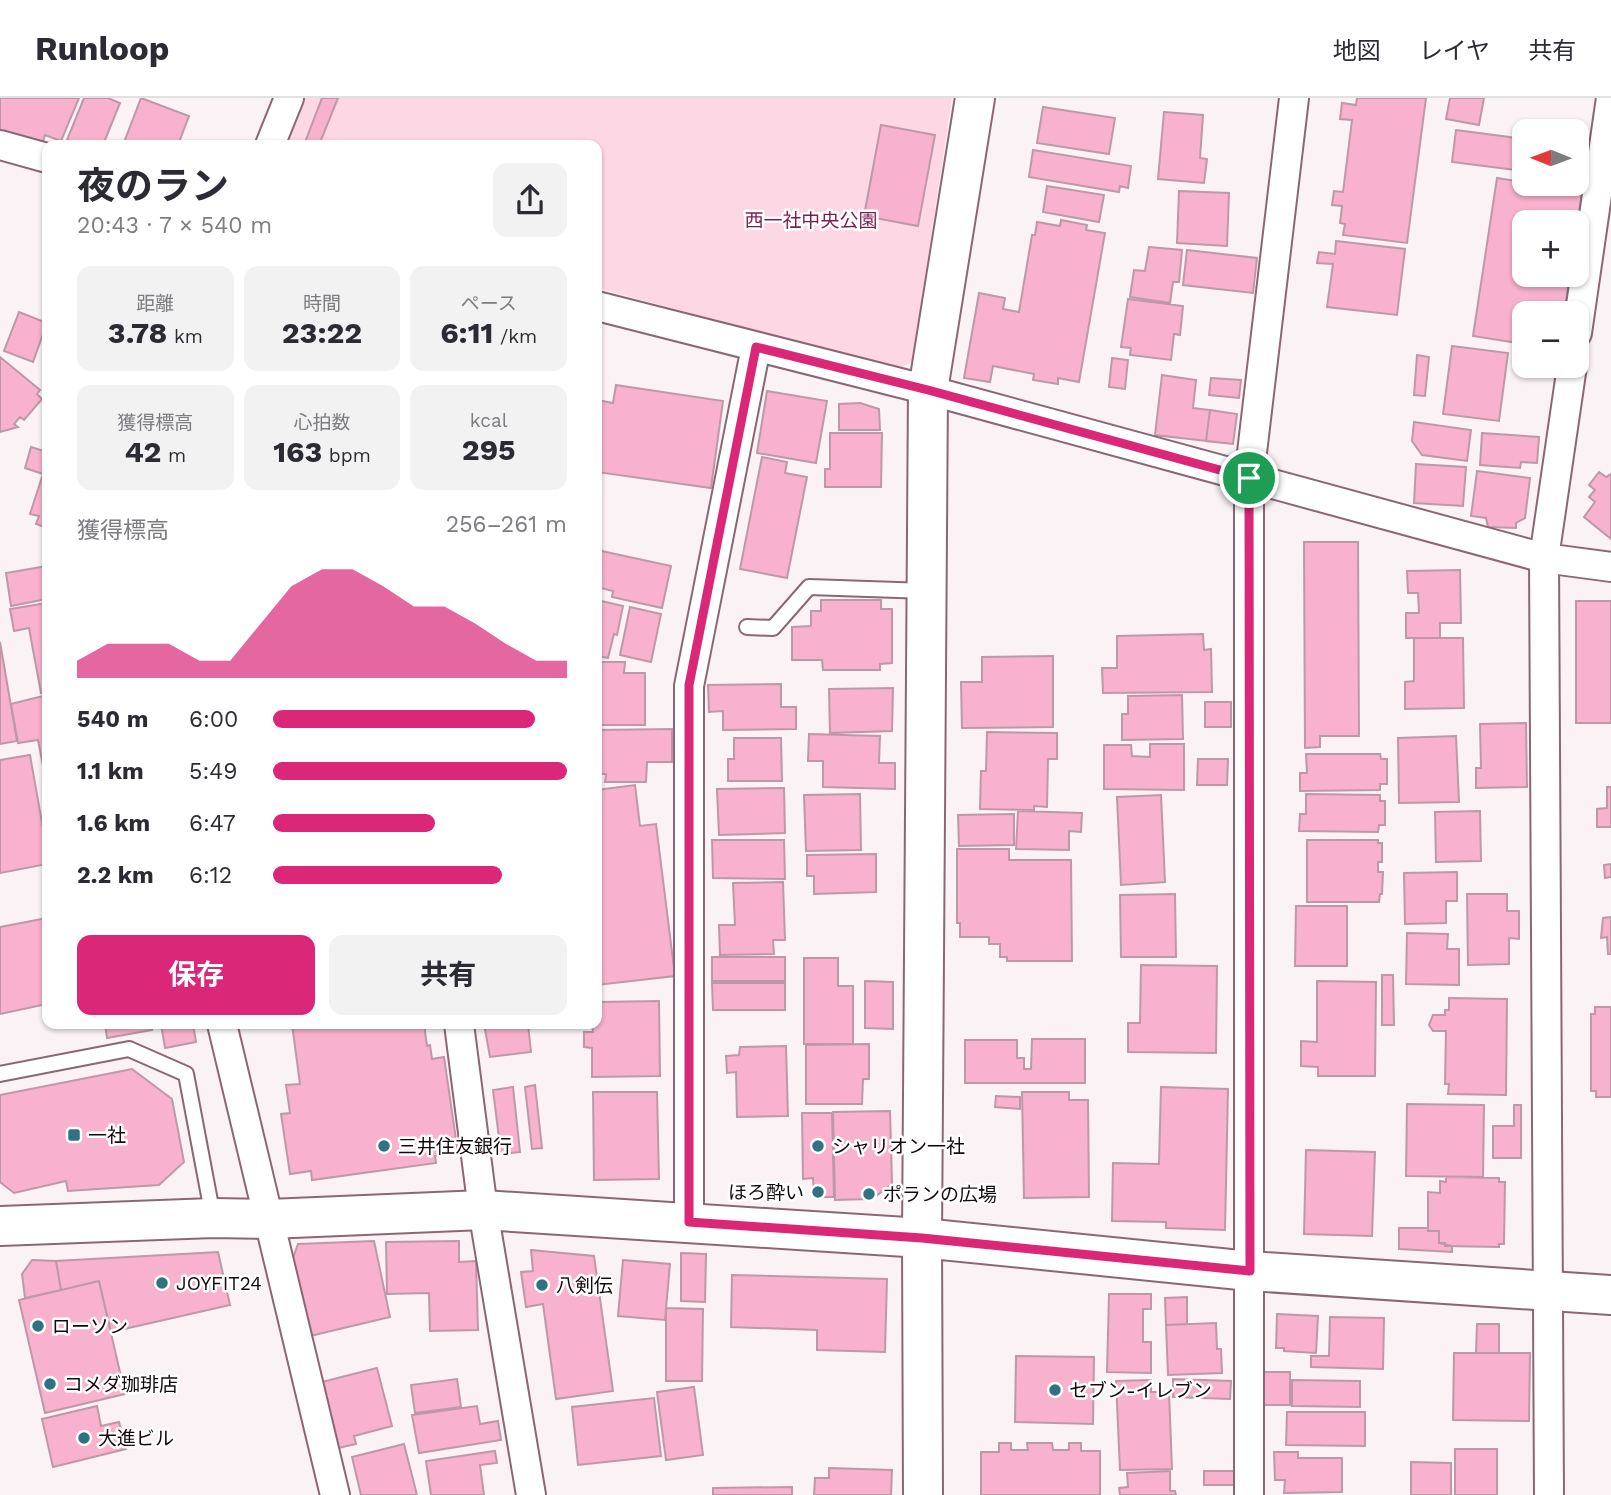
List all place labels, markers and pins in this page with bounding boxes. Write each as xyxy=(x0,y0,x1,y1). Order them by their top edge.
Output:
pin xyxy=(1219,448,1279,508)
place label: 一社 xyxy=(88,1124,126,1147)
marker: 一社 xyxy=(66,1127,82,1143)
place label: 三井住友銀行 xyxy=(398,1135,512,1158)
place label: シャリオン一社 xyxy=(832,1135,965,1158)
marker: 三井住友銀行 xyxy=(376,1138,392,1154)
marker: シャリオン一社 xyxy=(810,1138,826,1154)
place label: ほろ酔い xyxy=(728,1181,804,1204)
place label: ポランの広場 xyxy=(883,1183,997,1206)
marker: ほろ酔い xyxy=(810,1184,826,1200)
marker: ポランの広場 xyxy=(861,1186,877,1202)
place label: JOYFIT24 xyxy=(176,1272,262,1295)
place label: 八剣伝 xyxy=(556,1274,613,1297)
marker: JOYFIT24 xyxy=(154,1275,170,1291)
marker: 八剣伝 xyxy=(534,1277,550,1293)
place label: ローソン xyxy=(52,1315,128,1338)
marker: ローソン xyxy=(30,1318,46,1334)
place label: コメダ珈琲店 xyxy=(64,1373,178,1396)
marker: コメダ珈琲店 xyxy=(42,1376,58,1392)
place label: セブン-イレブン xyxy=(1069,1379,1212,1402)
marker: セブン-イレブン xyxy=(1047,1382,1063,1398)
place label: 大進ビル xyxy=(98,1427,174,1450)
marker: 大進ビル xyxy=(76,1430,92,1446)

